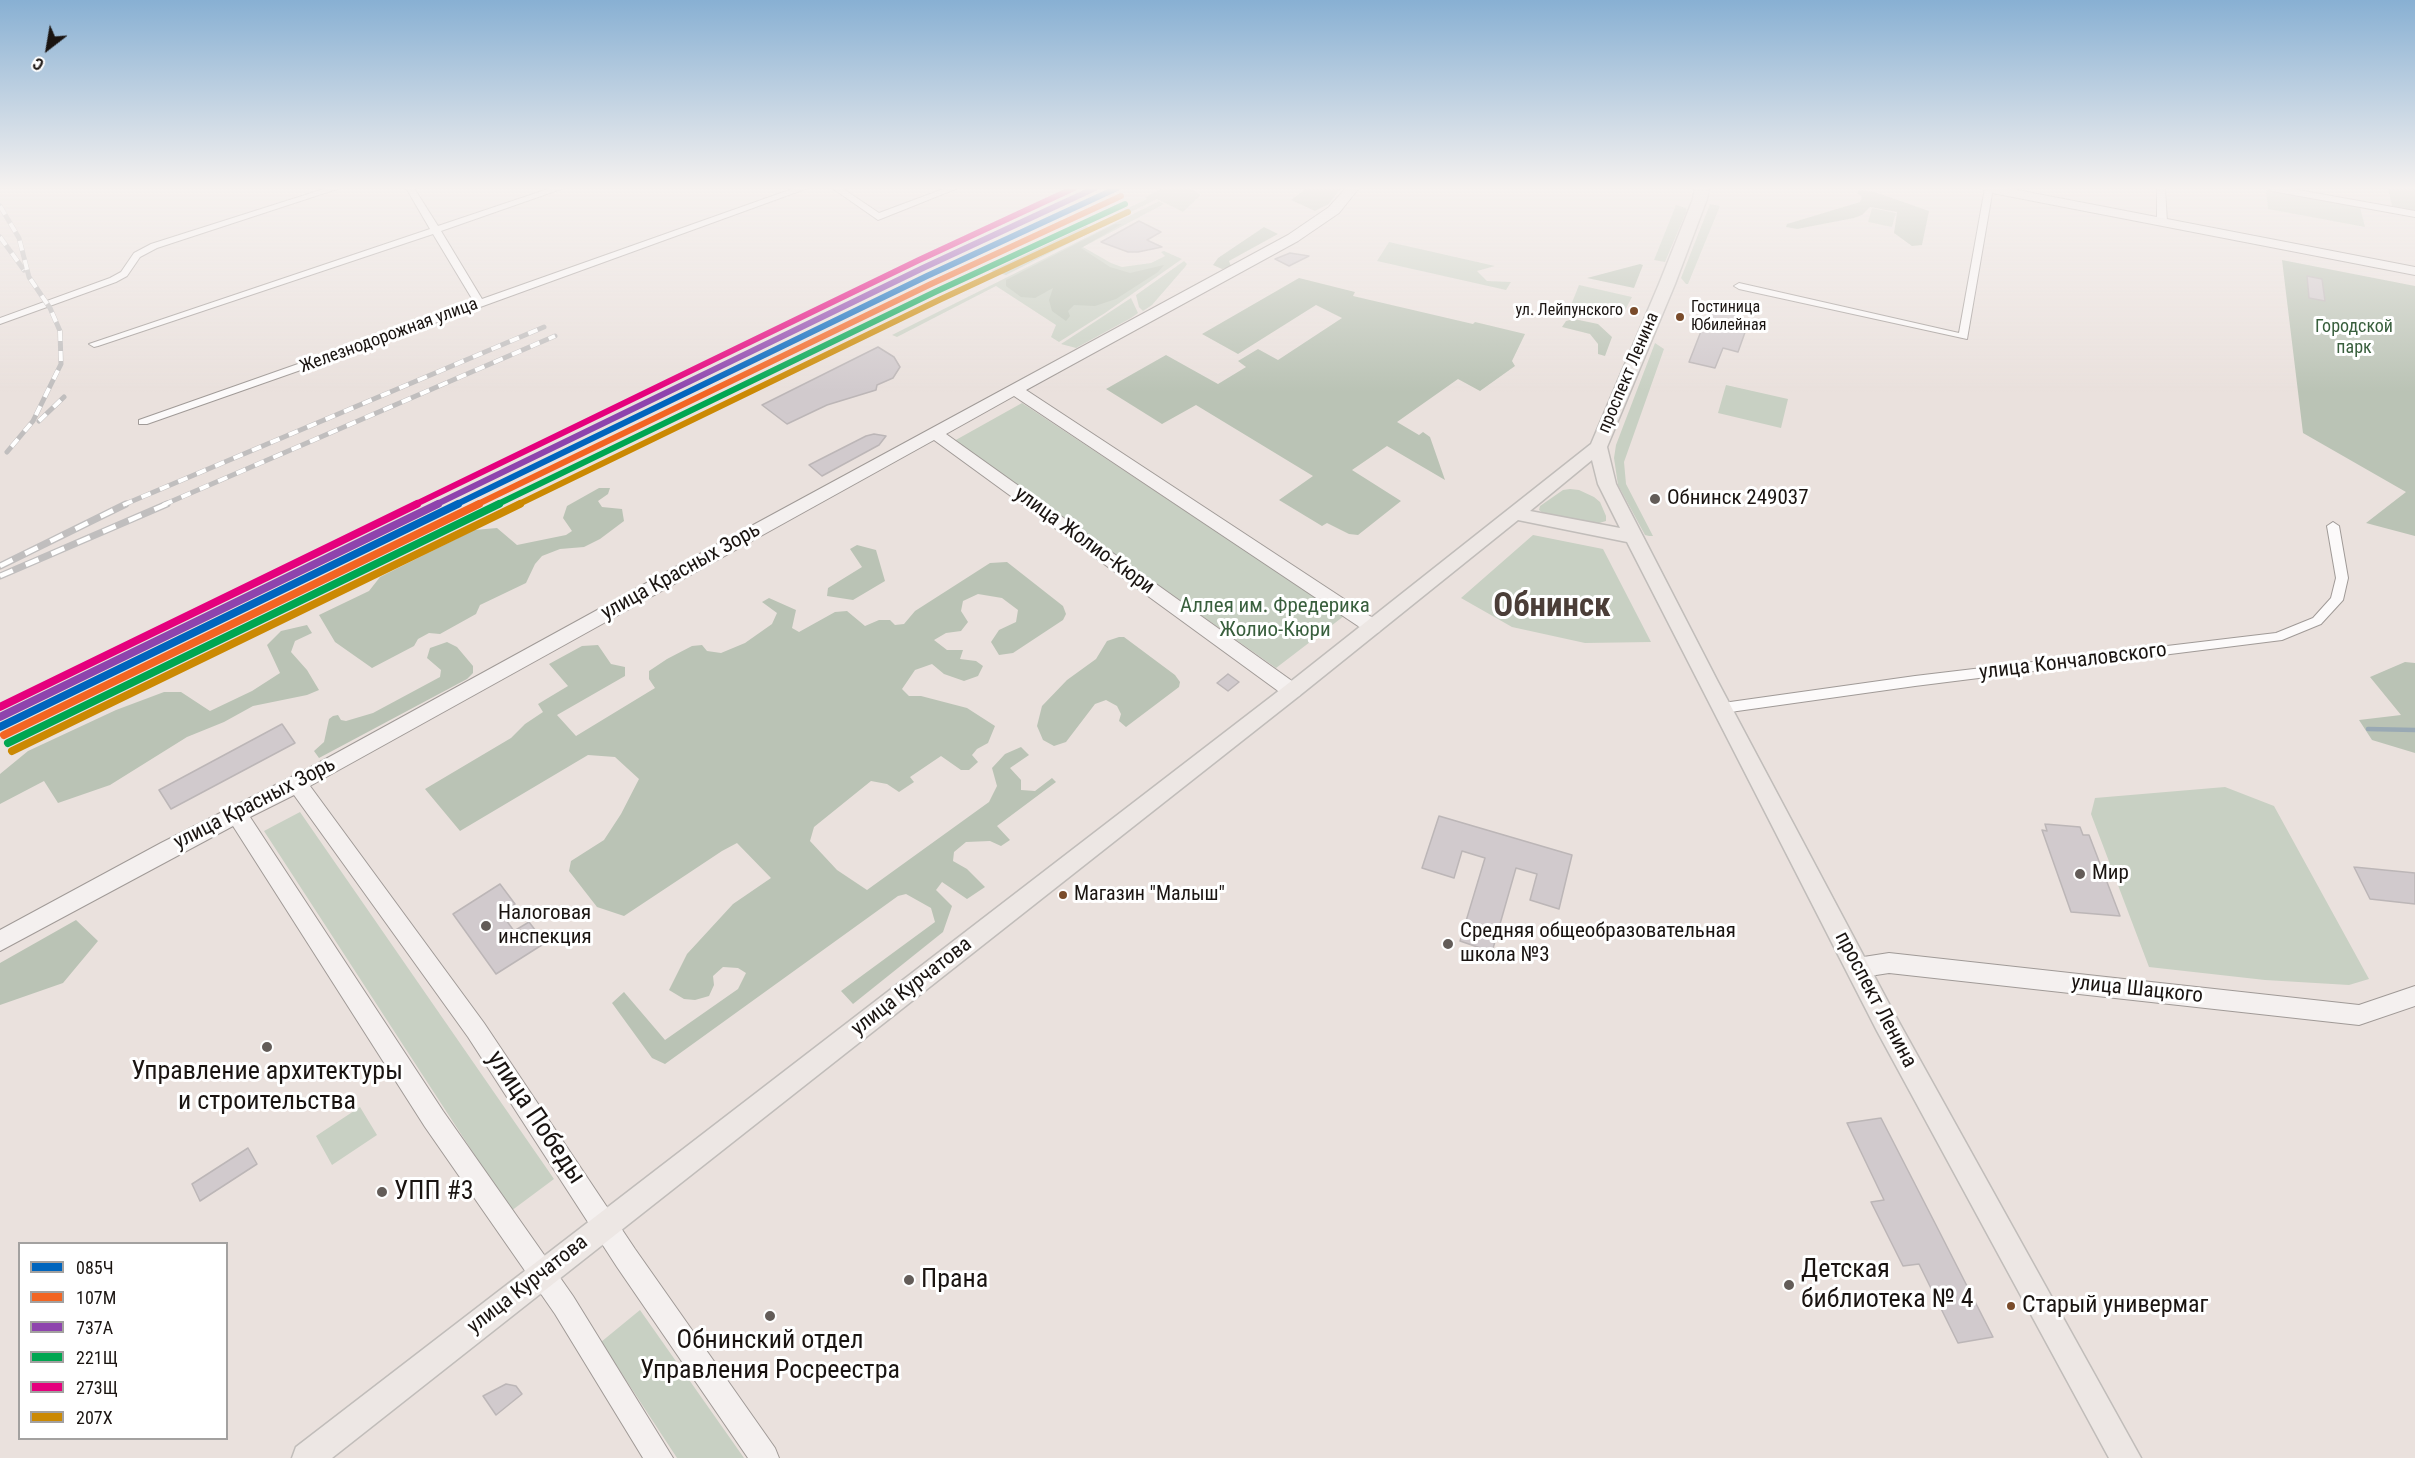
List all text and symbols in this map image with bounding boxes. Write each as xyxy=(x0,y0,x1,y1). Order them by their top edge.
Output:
north arrow xyxy=(18,18,78,78)
text: С xyxy=(30,53,47,74)
street label: Железнодорожная улица xyxy=(297,294,481,378)
place label: Гостиница Юбилейная xyxy=(1691,298,1766,336)
place label: ул. Лейпунского xyxy=(1515,301,1623,321)
marker: ул. Лейпунского xyxy=(1628,305,1640,317)
street label: проспект Ленина xyxy=(1594,309,1664,437)
marker: Гостиница Юбилейная xyxy=(1674,311,1686,323)
park label: Городской парк xyxy=(2315,316,2393,358)
street label: улица Жолио-Кюри xyxy=(1009,482,1159,600)
place label: Обнинск 249037 xyxy=(1667,486,1809,512)
marker: Обнинск 249037 xyxy=(1648,492,1662,506)
street label: улица Красных Зорь xyxy=(597,518,765,626)
district label: Обнинск xyxy=(1493,588,1611,628)
park label: Аллея им. Фредерика Жолио-Кюри xyxy=(1180,594,1370,644)
street label: улица Кончаловского xyxy=(1978,638,2168,686)
street label: улица Красных Зорь xyxy=(170,752,340,856)
place label: Мир xyxy=(2092,861,2129,887)
marker: Мир xyxy=(2073,867,2087,881)
place label: Магазин "Малыш" xyxy=(1074,883,1225,907)
marker: Магазин "Малыш" xyxy=(1057,889,1069,901)
place label: Налоговая инспекция xyxy=(498,901,592,951)
marker: Налоговая инспекция xyxy=(479,919,493,933)
place label: Средняя общеобразовательная школа №3 xyxy=(1460,919,1736,969)
street label: проспект Ленина xyxy=(1829,928,1921,1072)
street label: улица Курчатова xyxy=(847,932,977,1042)
marker: Средняя общеобразовательная школа №3 xyxy=(1441,937,1455,951)
street label: улица Шацкого xyxy=(2070,971,2204,1009)
marker: Управление архитектуры и строительства xyxy=(260,1040,274,1054)
street label: улица Победы xyxy=(479,1045,591,1191)
place label: Управление архитектуры и строительства xyxy=(131,1056,403,1118)
place label: УПП #3 xyxy=(394,1176,474,1208)
marker: УПП #3 xyxy=(375,1185,389,1199)
street label: улица Курчатова xyxy=(463,1230,593,1340)
legend xyxy=(18,1242,228,1440)
place label: Детская библиотека № 4 xyxy=(1801,1254,1974,1316)
text: 085Ч xyxy=(76,1257,113,1278)
place label: Прана xyxy=(921,1264,988,1296)
marker: Прана xyxy=(902,1273,916,1287)
marker: Детская библиотека № 4 xyxy=(1782,1278,1796,1292)
text: 107М xyxy=(76,1287,116,1308)
place label: Старый универмаг xyxy=(2022,1292,2209,1320)
marker: Старый универмаг xyxy=(2005,1300,2017,1312)
marker: Обнинский отдел Управления Росреестра xyxy=(763,1309,777,1323)
text: 737А xyxy=(76,1317,113,1338)
place label: Обнинский отдел Управления Росреестра xyxy=(640,1325,900,1386)
text: 221Щ xyxy=(76,1347,118,1368)
text: 273Щ xyxy=(76,1377,118,1398)
text: 207Х xyxy=(76,1407,113,1428)

